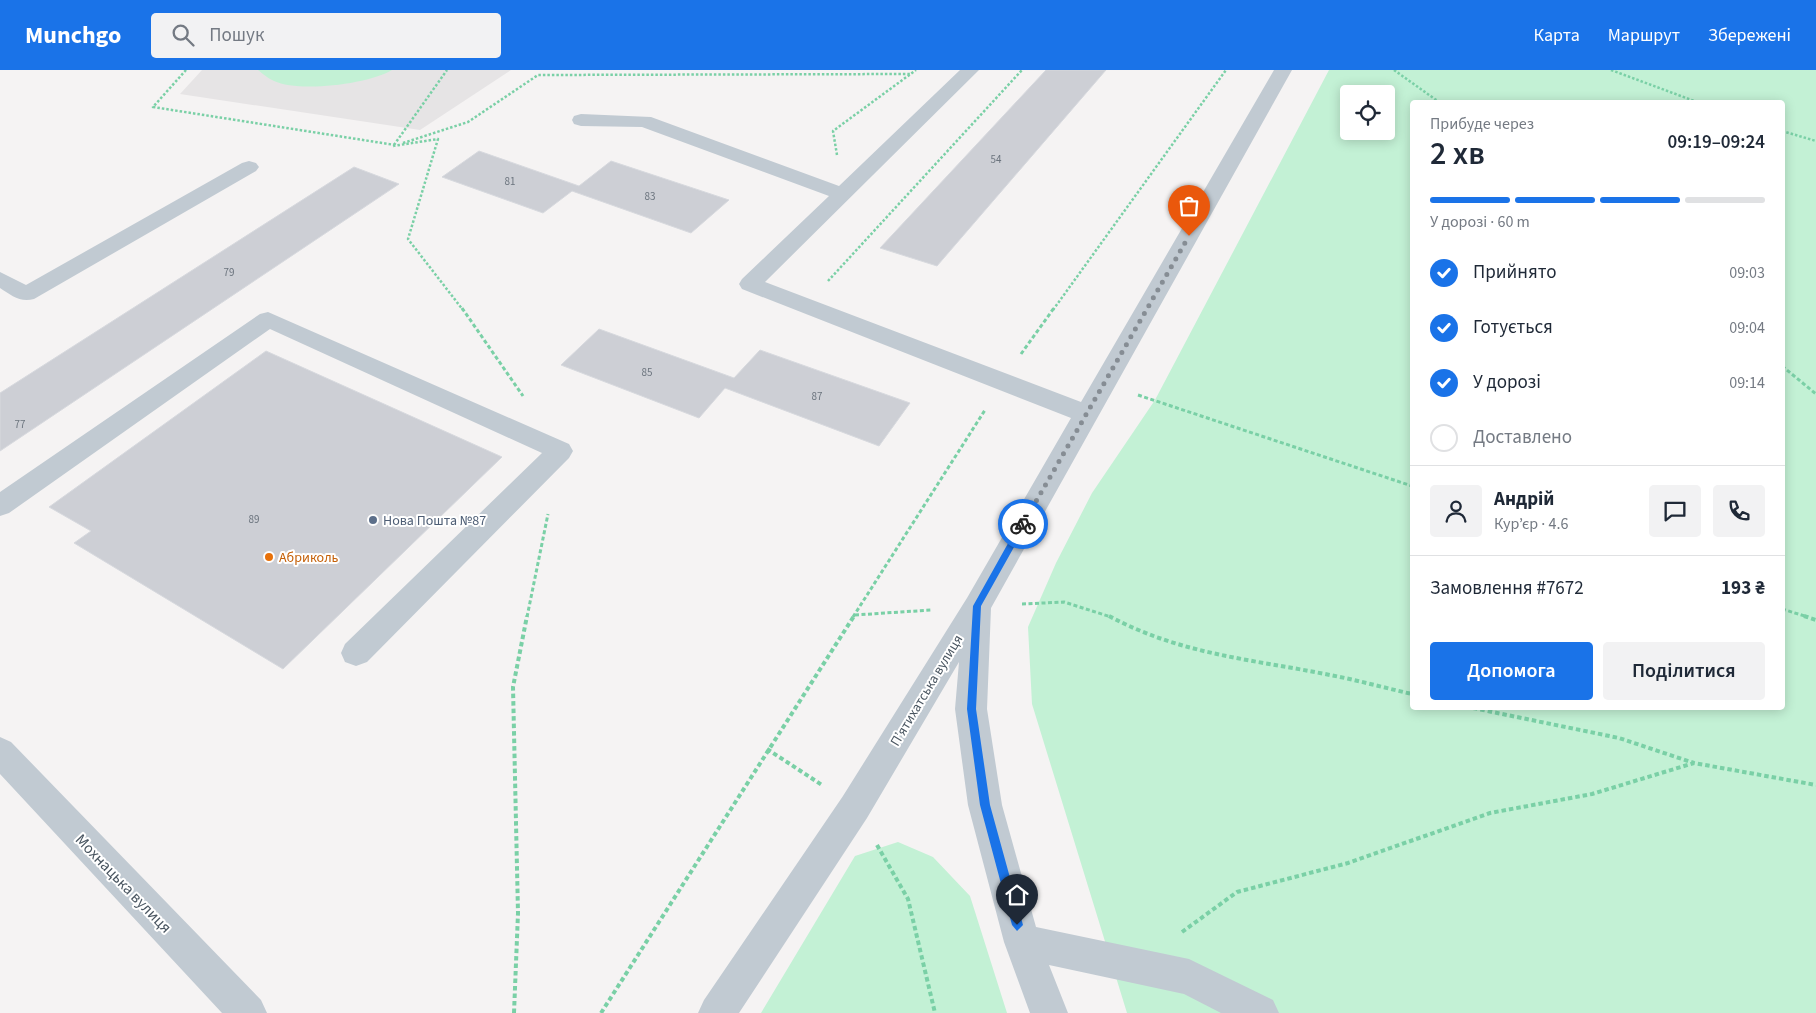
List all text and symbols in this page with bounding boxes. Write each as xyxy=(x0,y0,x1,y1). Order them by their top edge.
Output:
search box xyxy=(151,13,501,58)
text: Munchgo xyxy=(25,18,121,53)
icon: search xyxy=(169,21,197,49)
text: Пошук xyxy=(209,22,264,49)
text: Карта xyxy=(1534,23,1580,48)
text: Маршрут xyxy=(1608,23,1680,48)
text: Збережені xyxy=(1708,23,1791,48)
map controls xyxy=(1340,85,1395,140)
button: locate xyxy=(1340,85,1395,140)
text: Прибуде через xyxy=(1430,113,1534,135)
text: 09:19–09:24 xyxy=(1667,129,1765,156)
text: 2 хв xyxy=(1430,131,1485,177)
house number: 54 xyxy=(991,152,1002,167)
house number: 81 xyxy=(505,174,515,189)
pin xyxy=(1168,185,1210,236)
house number: 83 xyxy=(645,189,655,204)
icon: bag xyxy=(1175,192,1203,220)
text: У дорозі · 60 m xyxy=(1430,211,1530,233)
icon: check xyxy=(1430,259,1458,287)
text: Прийнято xyxy=(1473,259,1557,286)
text: 09:03 xyxy=(1729,262,1765,284)
house number: 79 xyxy=(224,265,234,280)
icon: check xyxy=(1430,314,1458,342)
text: Готується xyxy=(1473,314,1553,341)
text: 09:04 xyxy=(1729,317,1765,339)
house number: 85 xyxy=(642,365,652,380)
icon: check xyxy=(1430,369,1458,397)
text: У дорозі xyxy=(1473,369,1541,396)
text: 09:14 xyxy=(1729,372,1765,394)
house number: 87 xyxy=(812,389,822,404)
house number: 77 xyxy=(15,417,25,432)
text: Доставлено xyxy=(1473,424,1572,451)
button: person xyxy=(1430,485,1482,537)
button: chat xyxy=(1649,485,1701,537)
button: phone xyxy=(1713,485,1765,537)
text: Андрій xyxy=(1494,486,1554,513)
courier xyxy=(998,499,1048,549)
icon: bike xyxy=(1009,510,1037,538)
place label: Нова Пошта №87 xyxy=(383,511,486,531)
house number: 89 xyxy=(249,512,259,527)
text: Кур’єр · 4.6 xyxy=(1494,513,1568,535)
marker: Нова Пошта №87 xyxy=(367,514,379,526)
place label: Абриколь xyxy=(279,548,339,568)
marker: Абриколь xyxy=(263,551,275,563)
text: Замовлення #7672 xyxy=(1430,575,1584,602)
text: 193 ₴ xyxy=(1721,575,1765,602)
street label: П’ятихатська вулиця xyxy=(886,631,968,750)
button: Допомога xyxy=(1430,642,1593,700)
button: Поділитися xyxy=(1603,642,1765,700)
street label: Мохнацька вулиця xyxy=(70,829,176,938)
pin xyxy=(996,874,1038,925)
icon: home xyxy=(1003,881,1031,909)

